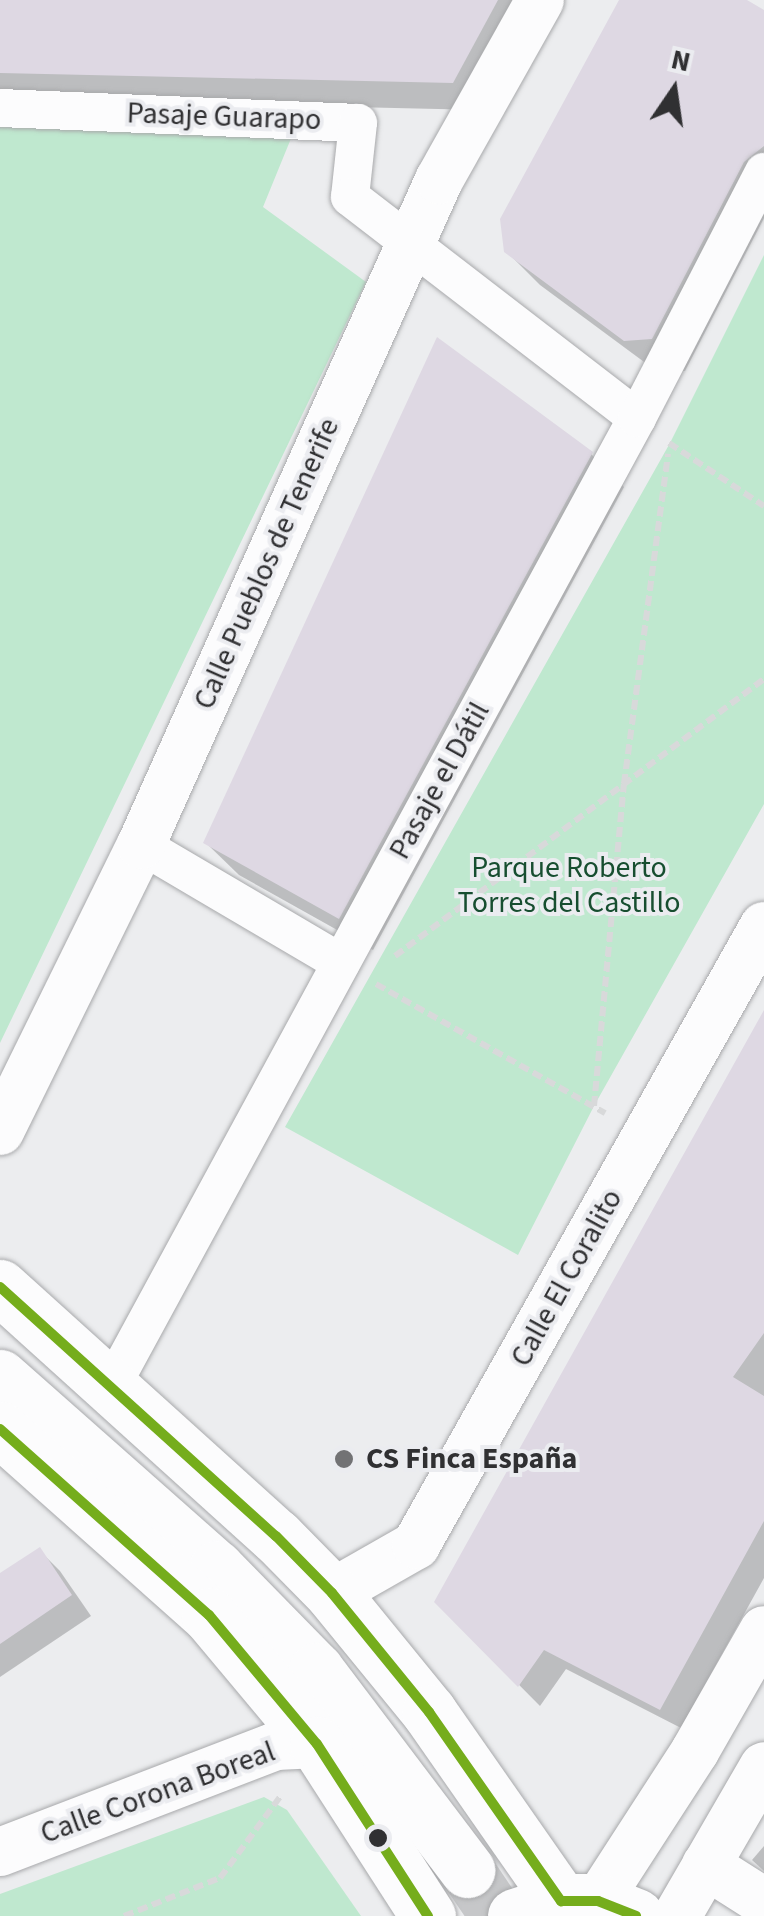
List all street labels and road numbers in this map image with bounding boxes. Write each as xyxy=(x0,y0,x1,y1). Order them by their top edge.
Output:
street label: Pasaje Guarapo xyxy=(126,96,322,138)
street label: Calle Pueblos de Tenerife xyxy=(187,413,347,715)
street label: Pasaje el Dátil xyxy=(382,696,498,866)
street label: Calle El Coralito xyxy=(503,1183,631,1373)
street label: Calle Corona Boreal xyxy=(36,1734,280,1852)

